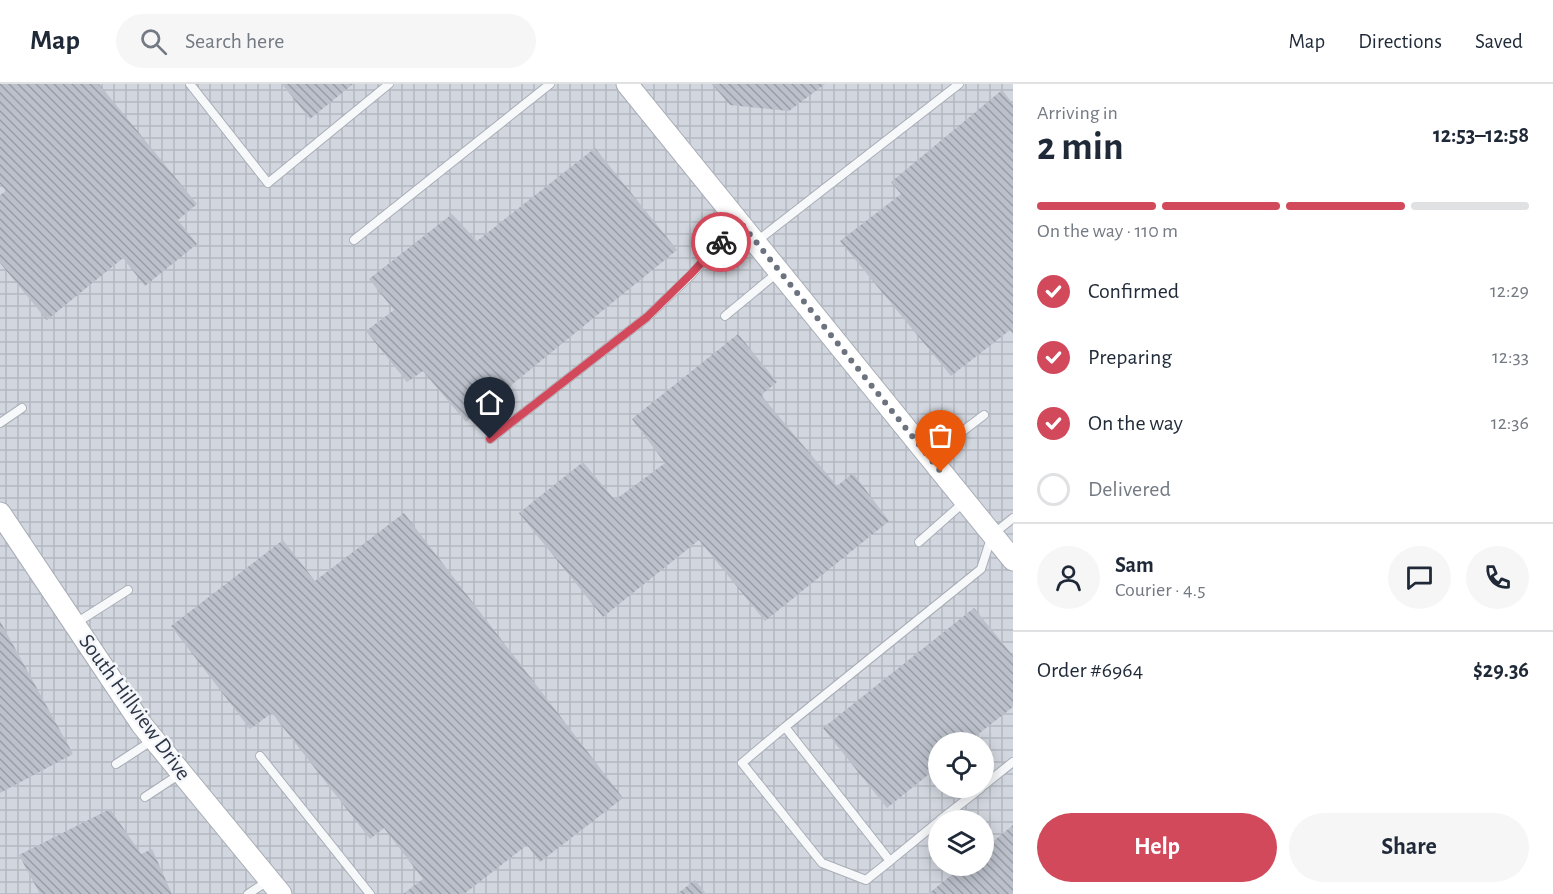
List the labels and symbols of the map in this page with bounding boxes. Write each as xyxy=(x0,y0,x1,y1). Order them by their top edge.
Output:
courier xyxy=(691,212,751,272)
pin xyxy=(464,377,515,439)
pin xyxy=(915,410,966,472)
street label: South Hillview Drive xyxy=(75,630,195,784)

